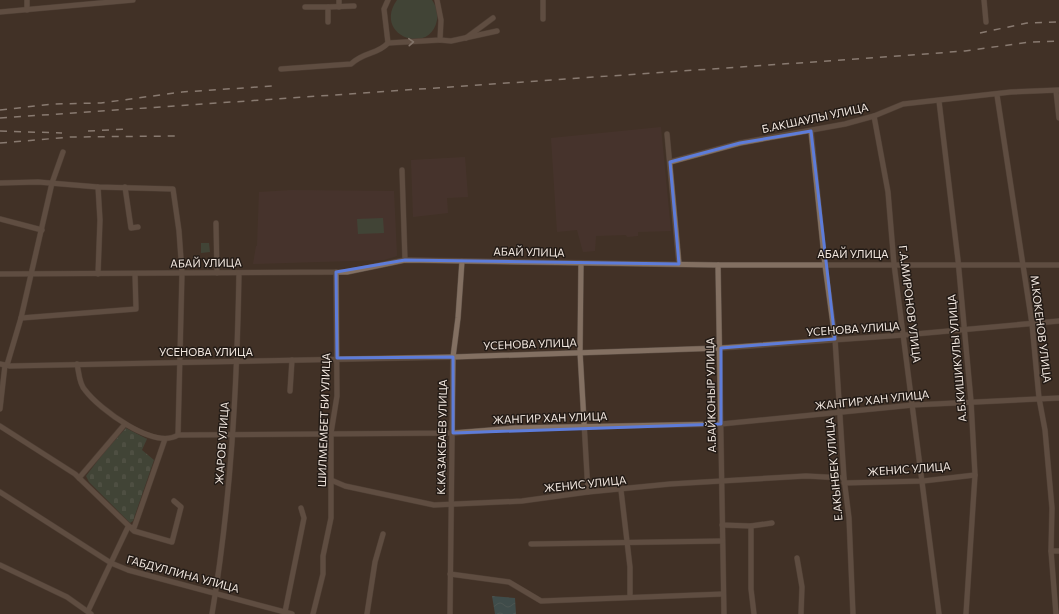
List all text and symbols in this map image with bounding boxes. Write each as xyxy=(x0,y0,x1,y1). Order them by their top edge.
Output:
one-way arrow xyxy=(408,37,414,46)
street label: Б.АКШАУЛЫ УЛИЦА xyxy=(760,100,870,135)
street label: АБАЙ УЛИЦА xyxy=(493,243,565,259)
street label: Г.А.МИРОНОВ УЛИЦА xyxy=(897,244,924,364)
street label: АБАЙ УЛИЦА xyxy=(817,246,889,260)
street label: АБАЙ УЛИЦА xyxy=(170,254,242,270)
street label: М.КОКЕНОВ УЛИЦА xyxy=(1028,274,1055,384)
street label: А.Б.КИШИКУЛЫ УЛИЦА xyxy=(944,293,969,422)
street label: УСЕНОВА УЛИЦА xyxy=(806,319,901,338)
street label: УСЕНОВА УЛИЦА xyxy=(483,335,578,352)
street label: А.БАЙКОНЫР УЛИЦА xyxy=(702,337,718,453)
street label: УСЕНОВА УЛИЦА xyxy=(159,345,253,358)
street label: ШИЛМЕМБЕТ БИ УЛИЦА xyxy=(315,352,332,487)
street label: К.КАЗАКБАЕВ УЛИЦА xyxy=(434,379,449,495)
street label: ЖАНГИР ХАН УЛИЦА xyxy=(814,387,930,412)
street label: ЖАРОВ УЛИЦА xyxy=(212,401,231,485)
street label: ЖАНГИР ХАН УЛИЦА xyxy=(492,409,608,426)
street label: Е.АКЫНБЕК УЛИЦА xyxy=(822,416,845,521)
street label: ЖЕНИС УЛИЦА xyxy=(867,459,951,478)
street label: ЖЕНИС УЛИЦА xyxy=(543,473,627,494)
street label: ГАБДУЛЛИНА УЛИЦА xyxy=(125,552,241,595)

